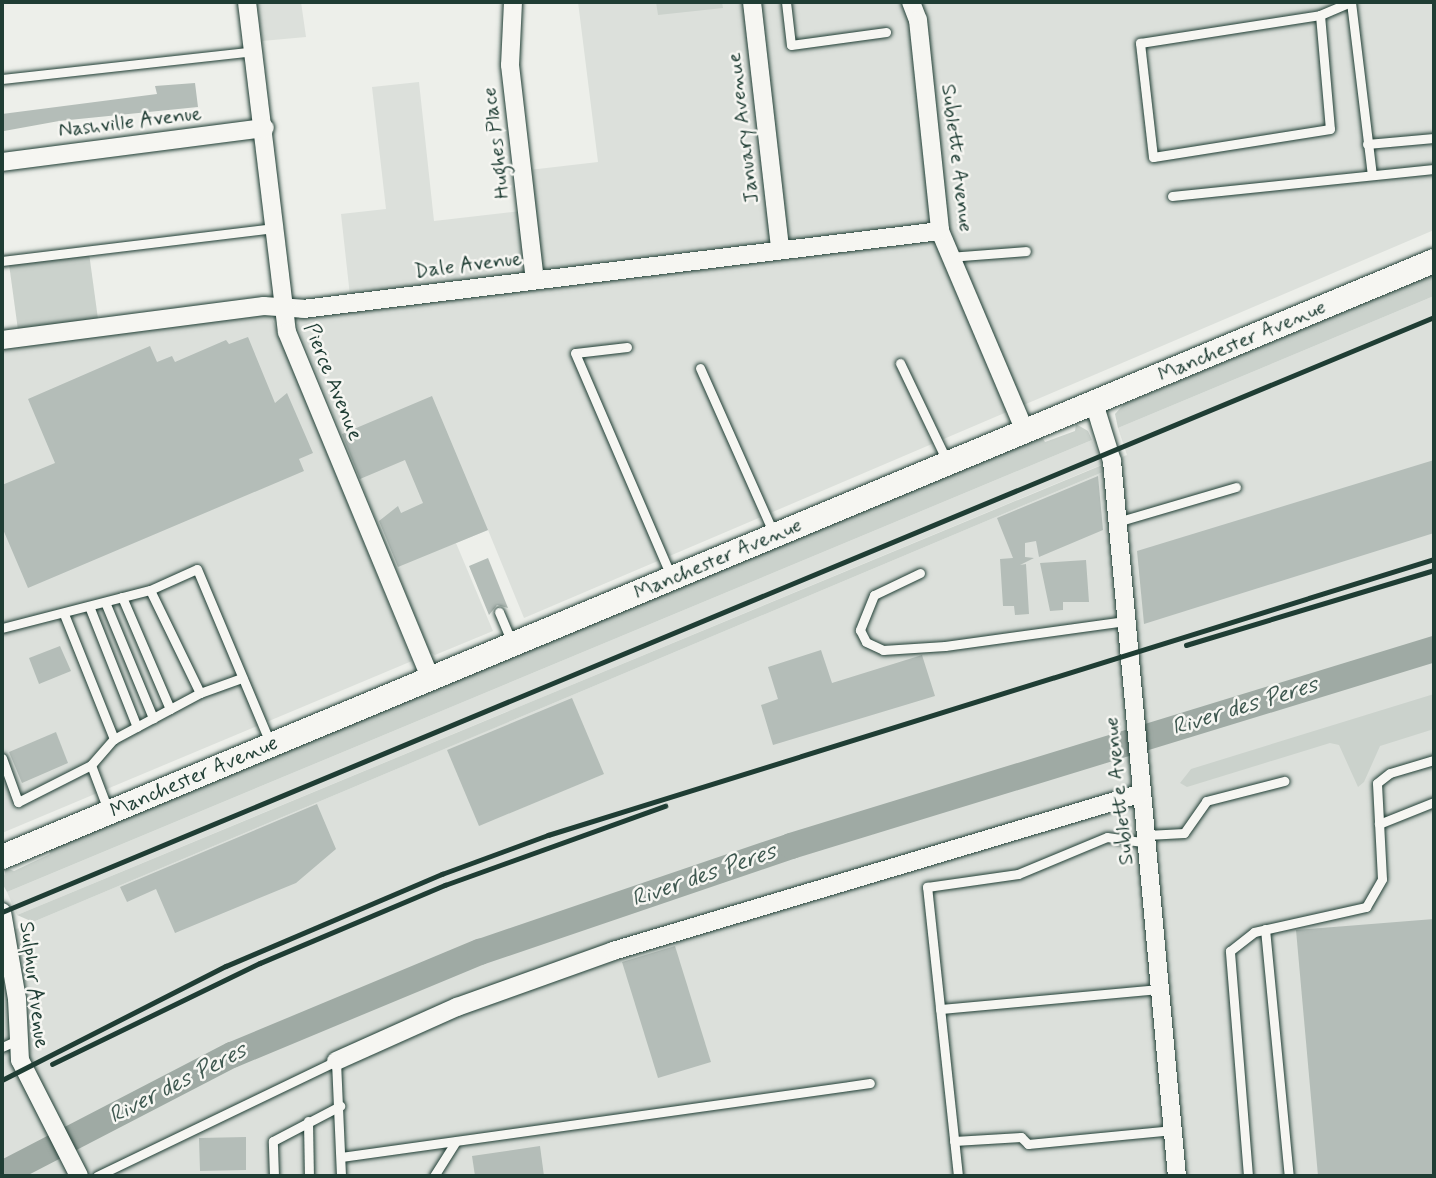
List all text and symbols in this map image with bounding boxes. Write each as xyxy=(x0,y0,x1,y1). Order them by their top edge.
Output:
street label: January Avenue xyxy=(722,54,764,202)
street label: Sublette Avenue xyxy=(935,81,979,235)
street label: Hughes Place xyxy=(477,85,515,201)
street label: Nashville Avenue xyxy=(55,100,205,144)
street label: Dale Avenue xyxy=(411,246,525,284)
street label: Manchester Avenue xyxy=(1156,295,1328,387)
street label: Pierce Avenue xyxy=(298,320,368,444)
street label: Manchester Avenue xyxy=(632,513,804,605)
water label: River des Peres xyxy=(1170,672,1320,742)
street label: Sublette Avenue xyxy=(1099,714,1139,868)
street label: Manchester Avenue xyxy=(108,731,280,823)
water label: River des Peres xyxy=(630,839,778,913)
street label: Sulphur Avenue xyxy=(13,917,55,1053)
water label: River des Peres xyxy=(106,1038,250,1130)

